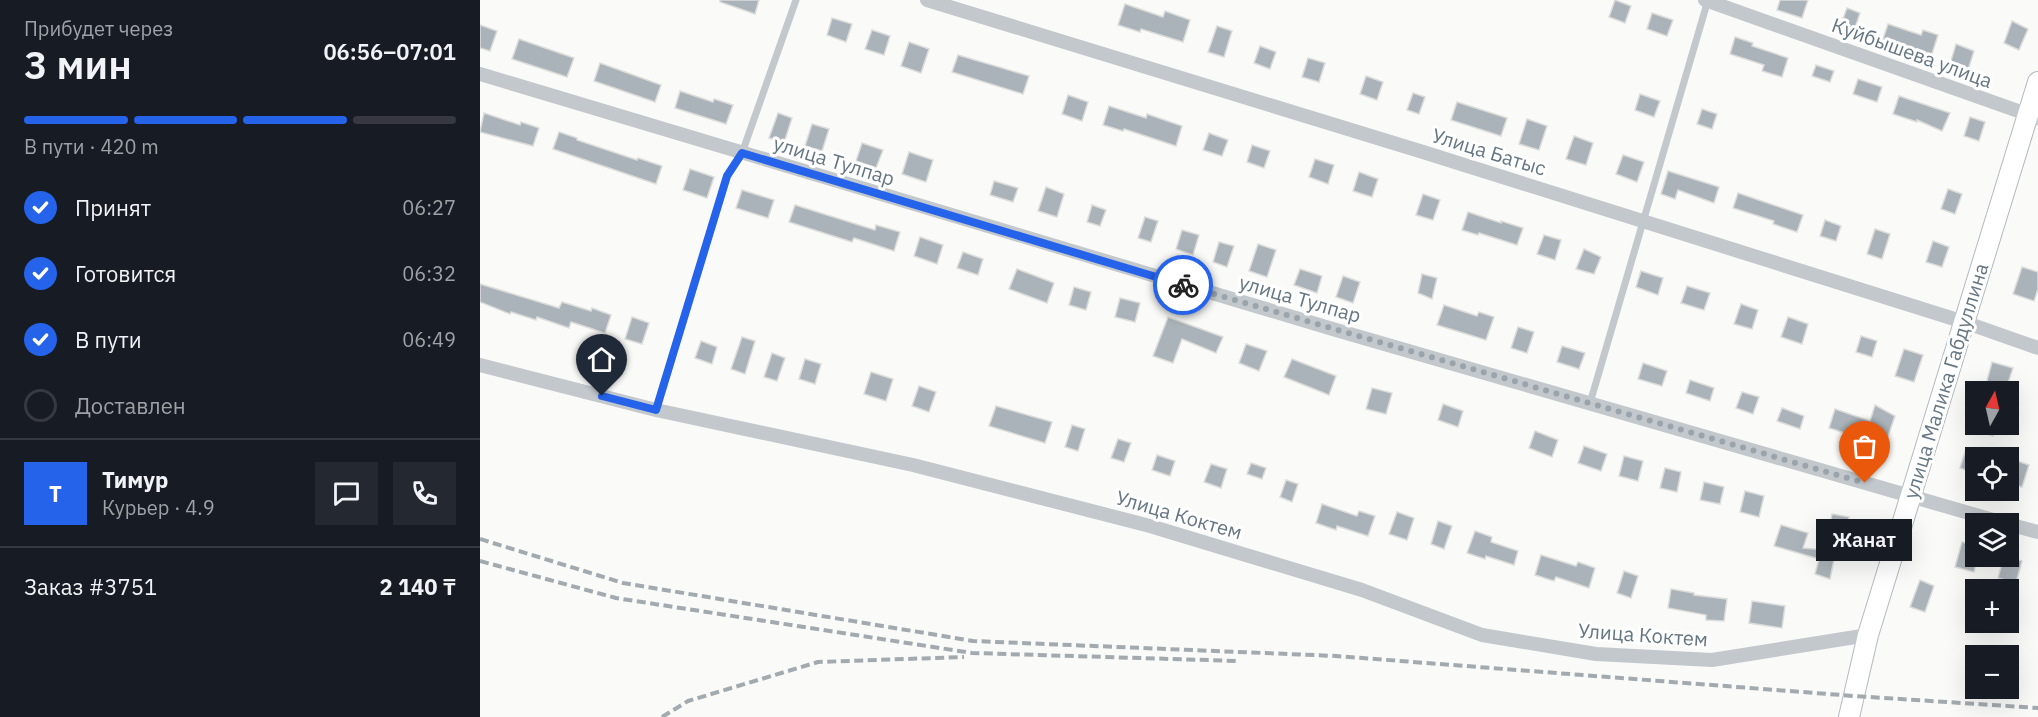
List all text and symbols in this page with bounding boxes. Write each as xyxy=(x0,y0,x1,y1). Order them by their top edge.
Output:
street label: Куйбышева улица xyxy=(1828,11,1997,94)
text: Прибудет через xyxy=(24,15,173,42)
text: 06:56–07:01 xyxy=(323,37,456,66)
text: 3 мин xyxy=(24,39,132,90)
street label: Улица Батыс xyxy=(1429,121,1550,182)
street label: улица Тулпар xyxy=(770,129,898,192)
text: В пути · 420 m xyxy=(24,133,159,160)
icon: check xyxy=(24,191,57,224)
text: Принят xyxy=(75,193,151,222)
text: 06:27 xyxy=(402,194,456,221)
courier xyxy=(1153,255,1213,315)
icon: check xyxy=(24,257,57,290)
text: Готовится xyxy=(75,259,176,288)
street label: улица Малика Габдуллина xyxy=(1897,259,1994,502)
text: 06:32 xyxy=(402,260,456,287)
street label: улица Тулпар xyxy=(1236,268,1364,329)
icon: bike xyxy=(1167,269,1200,302)
icon: check xyxy=(24,323,57,356)
text: В пути xyxy=(75,325,142,354)
text: 06:49 xyxy=(402,326,456,353)
pin xyxy=(576,334,627,396)
icon: home xyxy=(585,343,618,376)
north arrow xyxy=(1965,381,2019,435)
map controls xyxy=(1965,381,2019,699)
text: Доставлен xyxy=(75,391,186,420)
pin xyxy=(1839,421,1890,483)
icon: bag xyxy=(1848,430,1881,463)
button: locate xyxy=(1965,447,2019,501)
button: chat xyxy=(315,462,378,525)
button: phone xyxy=(393,462,456,525)
text: Тимур xyxy=(102,465,168,494)
text: Т xyxy=(49,479,62,508)
street label: Улица Коктем xyxy=(1113,484,1245,545)
text: Курьер · 4.9 xyxy=(102,494,215,521)
button: layers xyxy=(1965,513,2019,567)
callout: Жанат xyxy=(1817,519,1913,561)
text: Жанат xyxy=(1832,526,1896,553)
text: Заказ #3751 xyxy=(24,572,157,601)
text: 2 140 ₸ xyxy=(380,572,456,601)
button: + xyxy=(1965,579,2019,633)
street label: Улица Коктем xyxy=(1577,616,1709,653)
button: − xyxy=(1965,645,2019,699)

